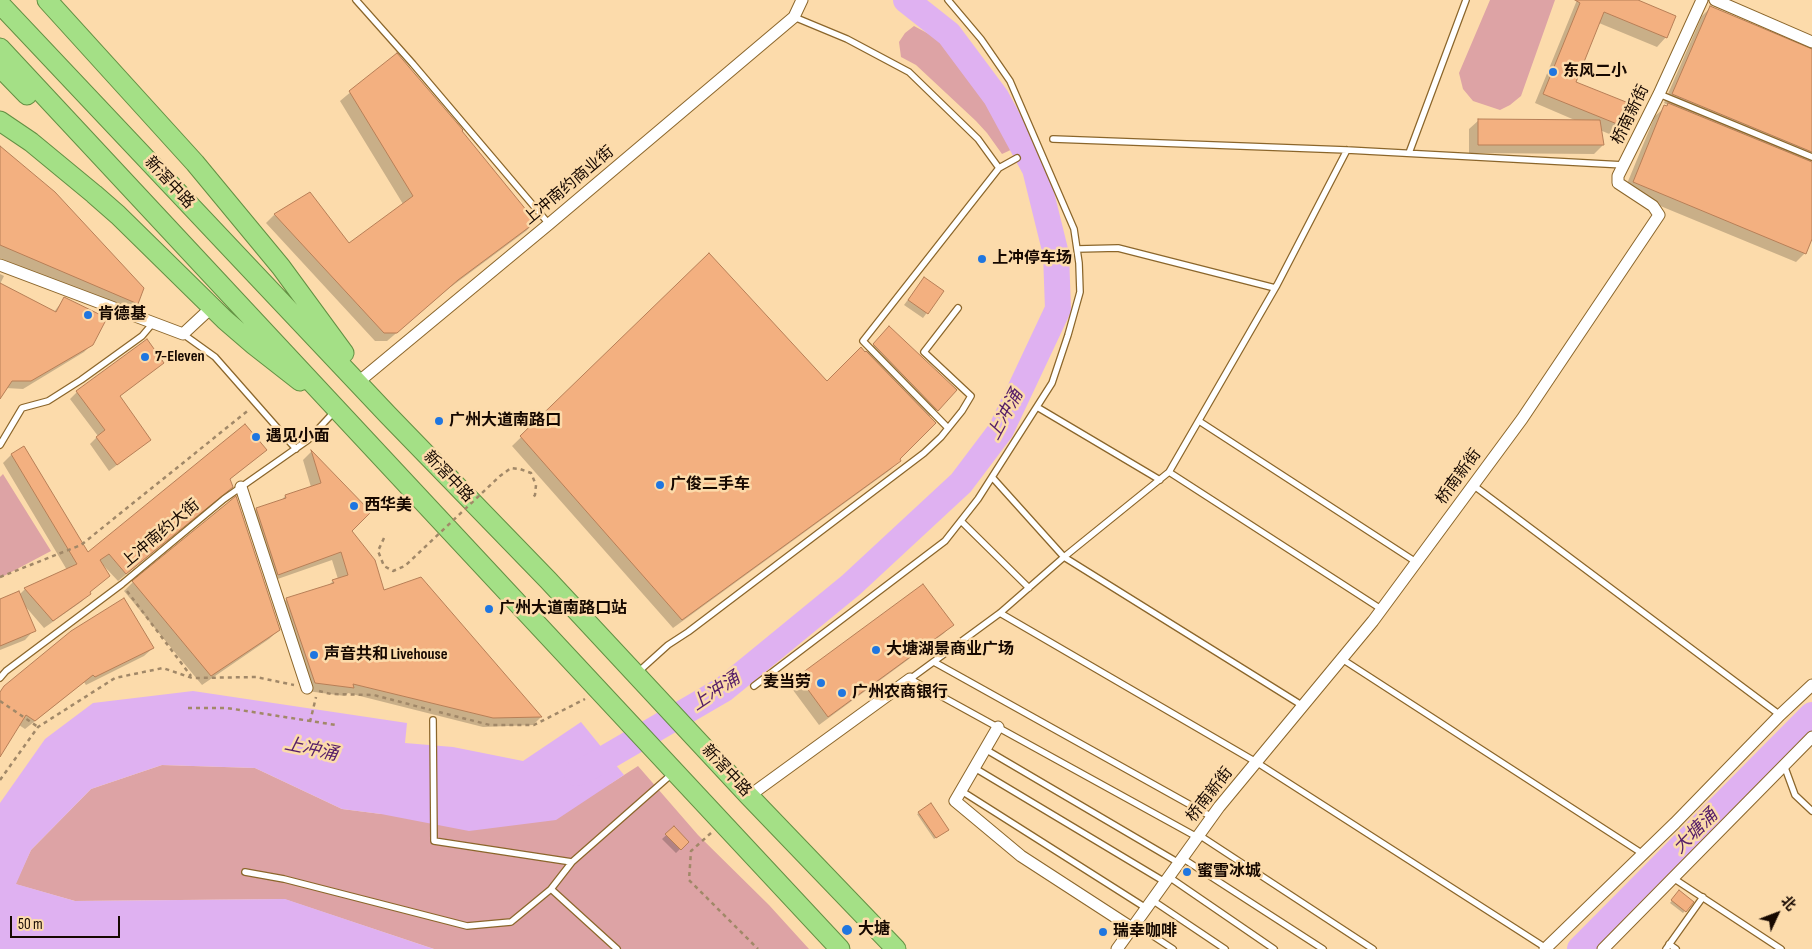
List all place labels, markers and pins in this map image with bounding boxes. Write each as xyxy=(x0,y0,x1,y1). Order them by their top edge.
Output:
place label: 东风二小 xyxy=(1563,62,1627,82)
marker: 东风二小 xyxy=(1547,66,1559,78)
place label: 上冲停车场 xyxy=(992,249,1072,269)
marker: 上冲停车场 xyxy=(976,253,988,265)
place label: 肯德基 xyxy=(98,305,146,325)
marker: 肯德基 xyxy=(82,309,94,321)
place label: 7-Eleven xyxy=(155,347,205,367)
marker: 7-Eleven xyxy=(139,351,151,363)
place label: 广州大道南路口 xyxy=(449,411,561,431)
marker: 广州大道南路口 xyxy=(433,415,445,427)
place label: 遇见小面 xyxy=(266,427,330,447)
marker: 遇见小面 xyxy=(250,431,262,443)
place label: 广俊二手车 xyxy=(670,475,750,495)
marker: 广俊二手车 xyxy=(654,479,666,491)
place label: 西华美 xyxy=(364,496,412,516)
marker: 西华美 xyxy=(348,500,360,512)
place label: 广州大道南路口站 xyxy=(499,599,627,619)
marker: 广州大道南路口站 xyxy=(483,603,495,615)
place label: 大塘湖景商业广场 xyxy=(886,640,1014,660)
marker: 大塘湖景商业广场 xyxy=(870,644,882,656)
place label: 声音共和 Livehouse xyxy=(324,645,447,665)
marker: 声音共和 Livehouse xyxy=(308,649,320,661)
place label: 麦当劳 xyxy=(763,673,811,693)
marker: 麦当劳 xyxy=(815,677,827,689)
place label: 广州农商银行 xyxy=(852,683,948,703)
marker: 广州农商银行 xyxy=(836,687,848,699)
place label: 蜜雪冰城 xyxy=(1197,862,1261,882)
marker: 蜜雪冰城 xyxy=(1181,866,1193,878)
place label: 大塘 xyxy=(858,920,890,940)
place label: 瑞幸咖啡 xyxy=(1113,922,1177,942)
marker: 大塘 xyxy=(840,923,854,937)
marker: 瑞幸咖啡 xyxy=(1097,926,1109,938)

